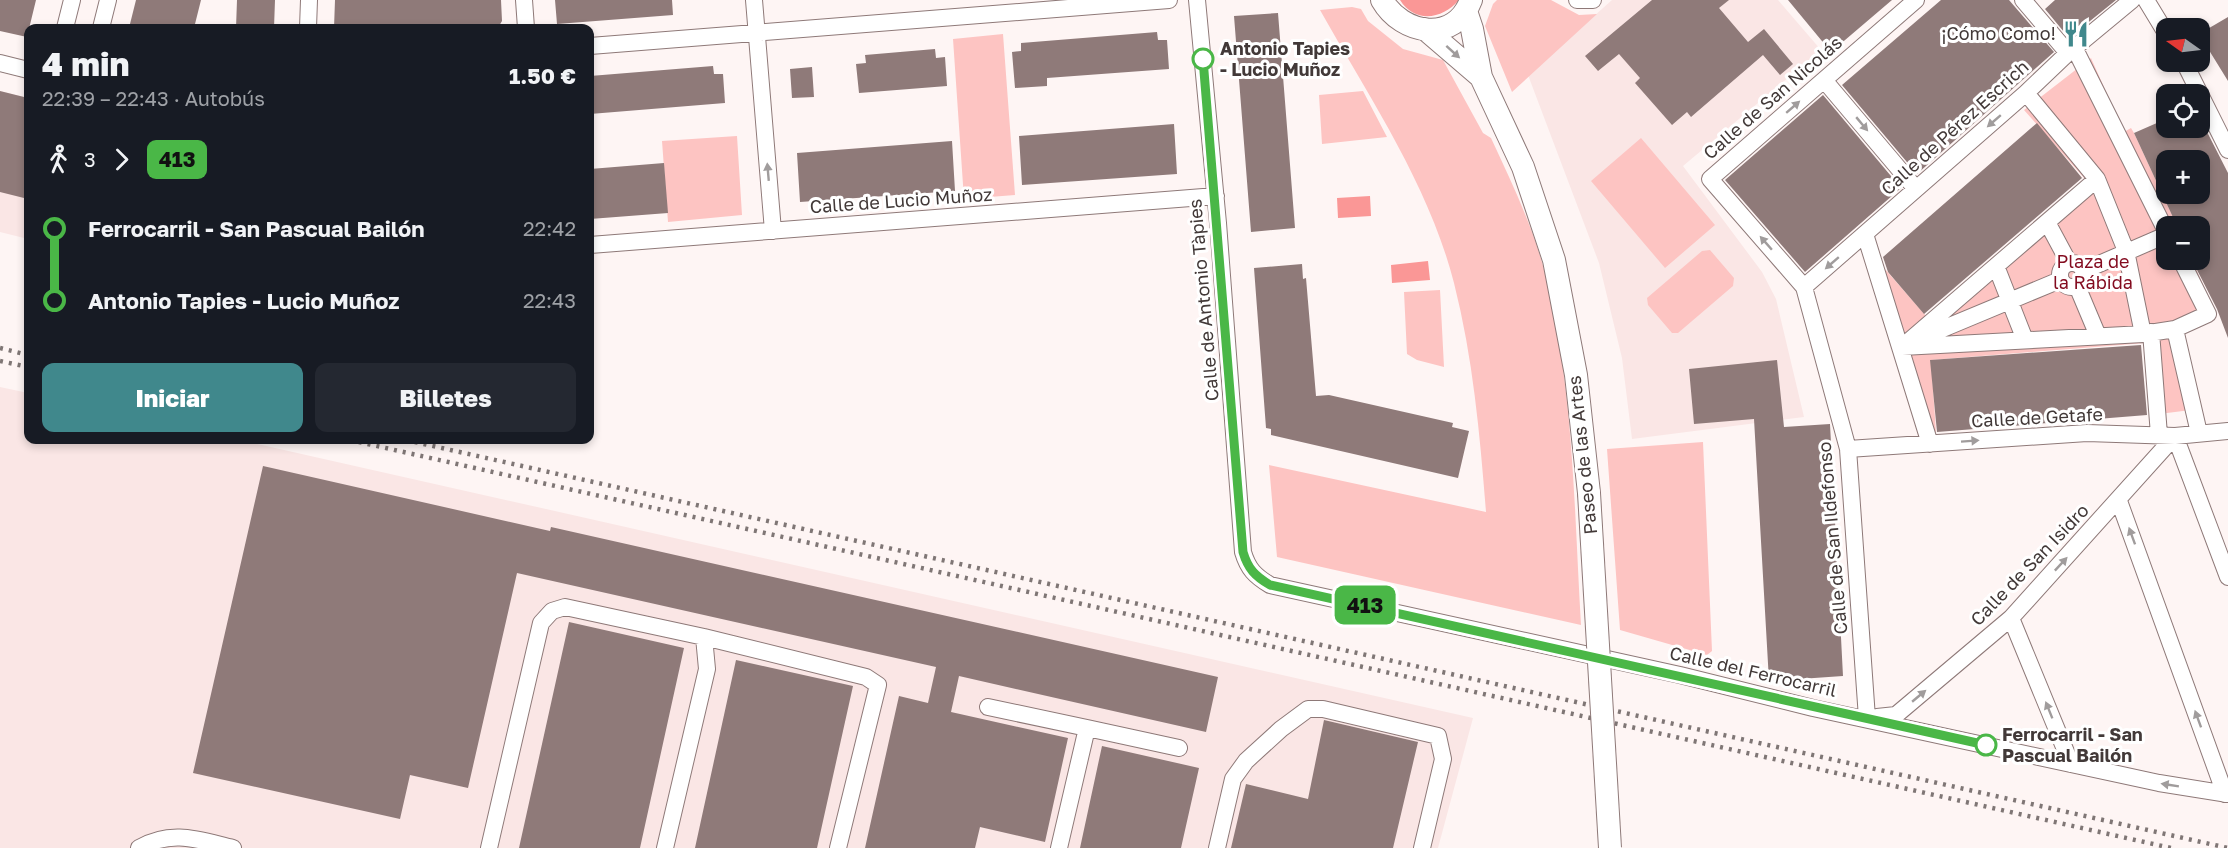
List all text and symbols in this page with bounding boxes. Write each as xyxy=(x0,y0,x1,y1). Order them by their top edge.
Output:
north arrow xyxy=(2156,18,2210,72)
map controls xyxy=(2156,18,2210,270)
restaurant icon: ¡Cómo Como! xyxy=(2061,19,2091,49)
place label: ¡Cómo Como! xyxy=(1941,22,2056,44)
street label: Calle de San Nicolás xyxy=(1699,31,1846,163)
place label: Antonio Tapies - Lucio Muñoz xyxy=(1220,37,1350,80)
text: 4 min xyxy=(42,44,129,83)
one-way arrow xyxy=(1446,45,1461,59)
marker: Antonio Tapies - Lucio Muñoz xyxy=(1192,48,1214,70)
street label: Calle de Pérez Escrich xyxy=(1876,55,2033,199)
text: 1.50 € xyxy=(509,62,576,89)
button: locate xyxy=(2156,84,2210,138)
text: 22:39 – 22:43 · Autobús xyxy=(42,86,265,110)
one-way arrow xyxy=(1785,101,1800,114)
one-way arrow xyxy=(1987,114,2002,127)
one-way arrow xyxy=(1855,116,1868,131)
icon: walk xyxy=(42,143,75,176)
icon: forward xyxy=(105,143,138,176)
text: 413 xyxy=(159,146,195,172)
text: 3 xyxy=(84,147,96,171)
button: + xyxy=(2156,150,2210,204)
one-way arrow xyxy=(764,163,773,182)
street label: Calle de Lucio Muñoz xyxy=(809,183,993,217)
street label: Calle de Antonio Tàpies xyxy=(1183,198,1223,402)
text: Ferrocarril - San Pascual Bailón xyxy=(88,215,424,242)
text: 22:42 xyxy=(523,216,576,240)
button: − xyxy=(2156,216,2210,270)
one-way arrow xyxy=(1760,236,1773,251)
park label: Plaza de la Rábida xyxy=(2053,250,2133,293)
one-way arrow xyxy=(1824,256,1839,270)
text: Antonio Tapies - Lucio Muñoz xyxy=(88,287,400,314)
text: 22:43 xyxy=(523,288,576,312)
button: Iniciar xyxy=(42,363,303,432)
button: Billetes xyxy=(315,363,576,432)
street label: Paseo de las Artes xyxy=(1563,375,1601,536)
street label: Calle de Getafe xyxy=(1970,403,2103,431)
one-way arrow xyxy=(1960,437,1979,446)
street label: Calle de San Ildefonso xyxy=(1813,441,1851,635)
street label: Calle de San Isidro xyxy=(1966,499,2093,630)
one-way arrow xyxy=(2126,526,2136,544)
one-way arrow xyxy=(2054,556,2068,571)
line badge: 413 xyxy=(1330,586,1400,624)
text: 413 xyxy=(1347,592,1383,618)
street label: Calle del Ferrocarril xyxy=(1668,641,1839,701)
one-way arrow xyxy=(1911,690,1926,703)
one-way arrow xyxy=(2044,701,2053,719)
one-way arrow xyxy=(2193,710,2203,728)
place label: Ferrocarril - San Pascual Bailón xyxy=(2002,723,2143,766)
marker: Ferrocarril - San Pascual Bailón xyxy=(1975,734,1997,756)
one-way arrow xyxy=(2161,780,2180,789)

